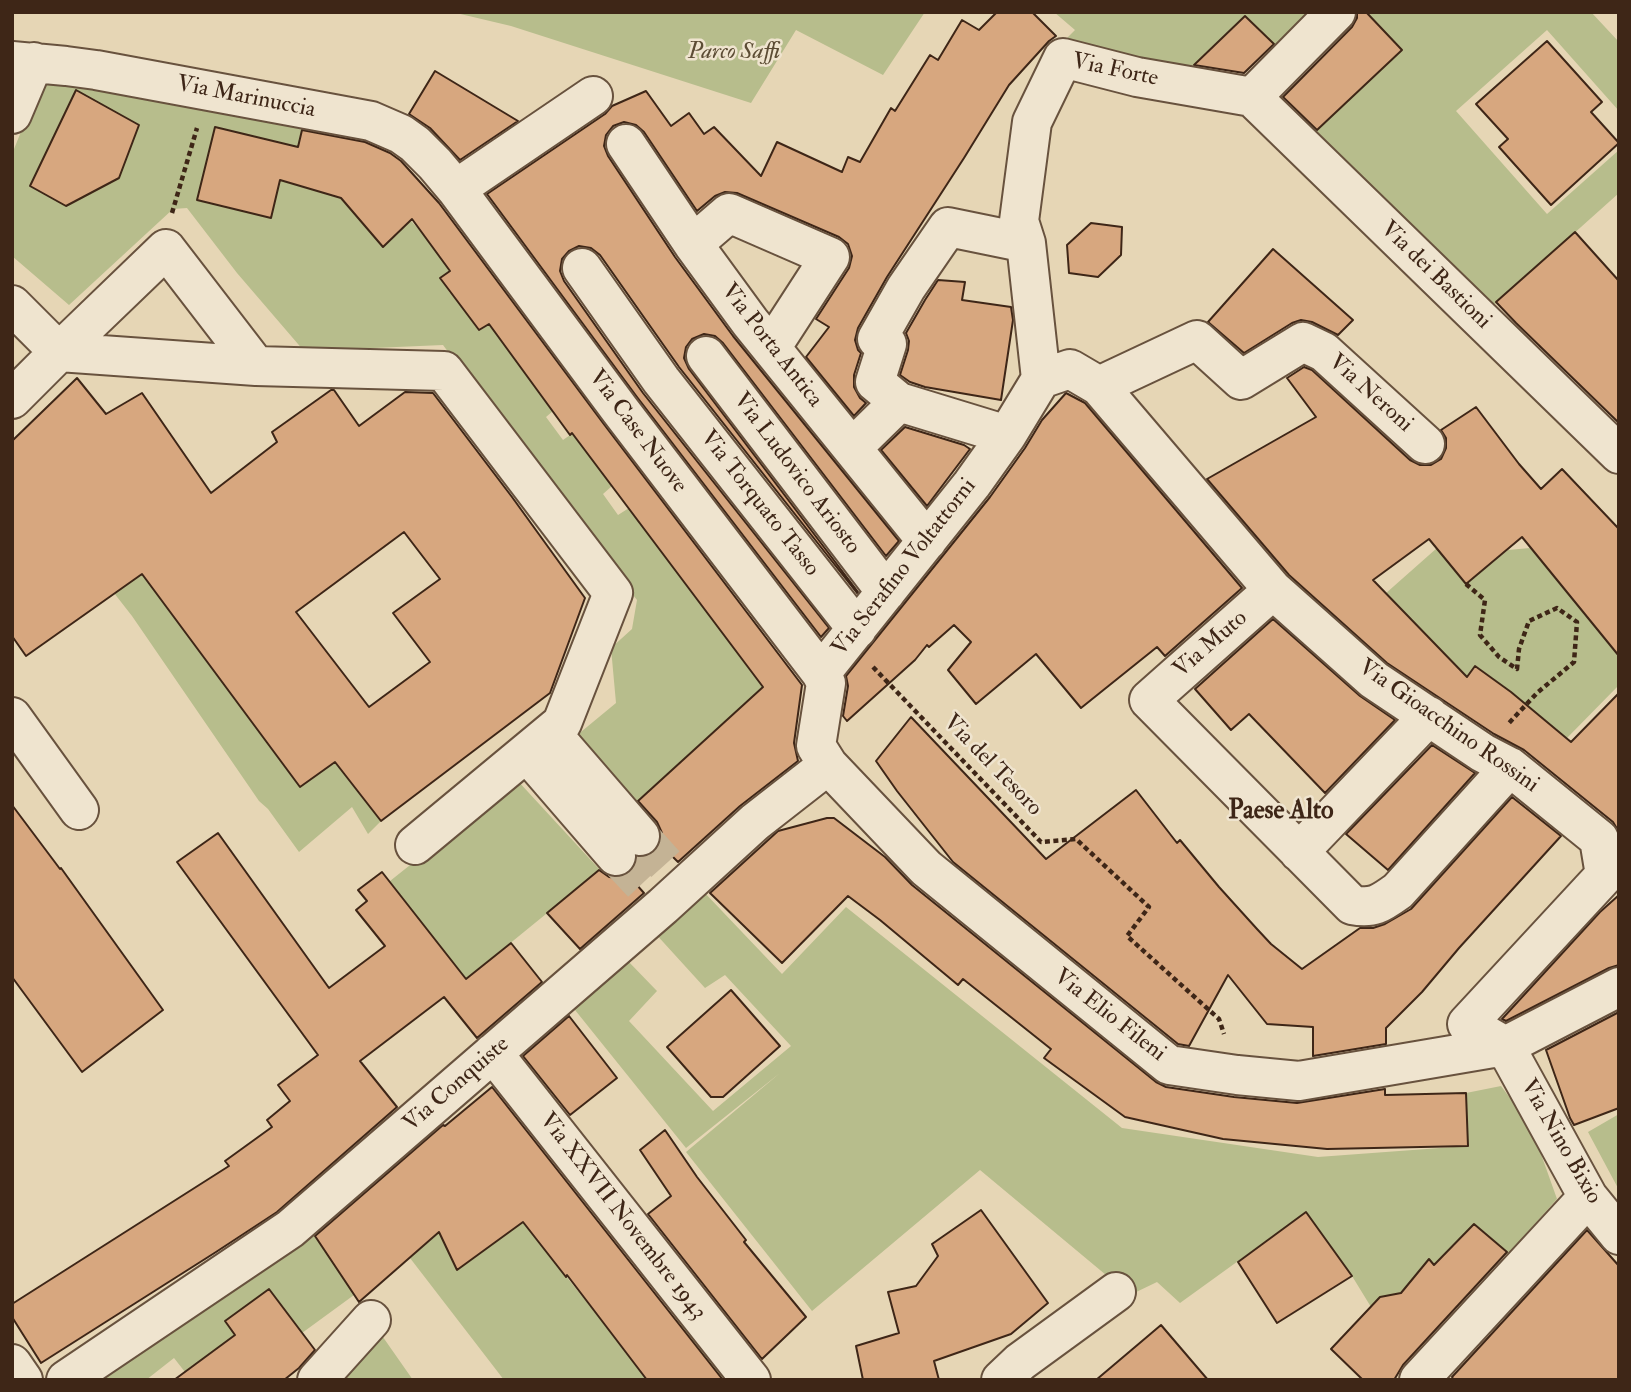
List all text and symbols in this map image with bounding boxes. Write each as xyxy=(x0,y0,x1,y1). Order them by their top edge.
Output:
park label: Parco Saffi xyxy=(688,39,780,67)
street label: Via Forte xyxy=(1069,48,1161,94)
street label: Via Marinuccia xyxy=(174,71,318,125)
street label: Via dei Bastioni xyxy=(1374,216,1496,336)
street label: Via Porta Antica xyxy=(714,279,828,413)
street label: Via Neroni xyxy=(1322,349,1418,439)
street label: Via Case Nuove xyxy=(582,365,692,499)
street label: Via Ludovico Ariosto xyxy=(726,388,866,560)
street label: Via Torquato Tasso xyxy=(693,425,825,583)
street label: Via Serafino Voltattorni xyxy=(827,474,983,662)
street label: Via Muto xyxy=(1168,605,1254,685)
street label: Via Gioacchino Rossini xyxy=(1352,654,1544,800)
street label: Via del Tesoro xyxy=(937,709,1047,823)
district label: Paese Alto xyxy=(1228,796,1334,828)
street label: Via Elio Fileni xyxy=(1047,964,1171,1068)
street label: Via Conquiste xyxy=(398,1032,516,1138)
street label: Via Nino Bixio xyxy=(1513,1075,1607,1209)
street label: Via XXVII Novembre 1943 xyxy=(533,1108,711,1326)

